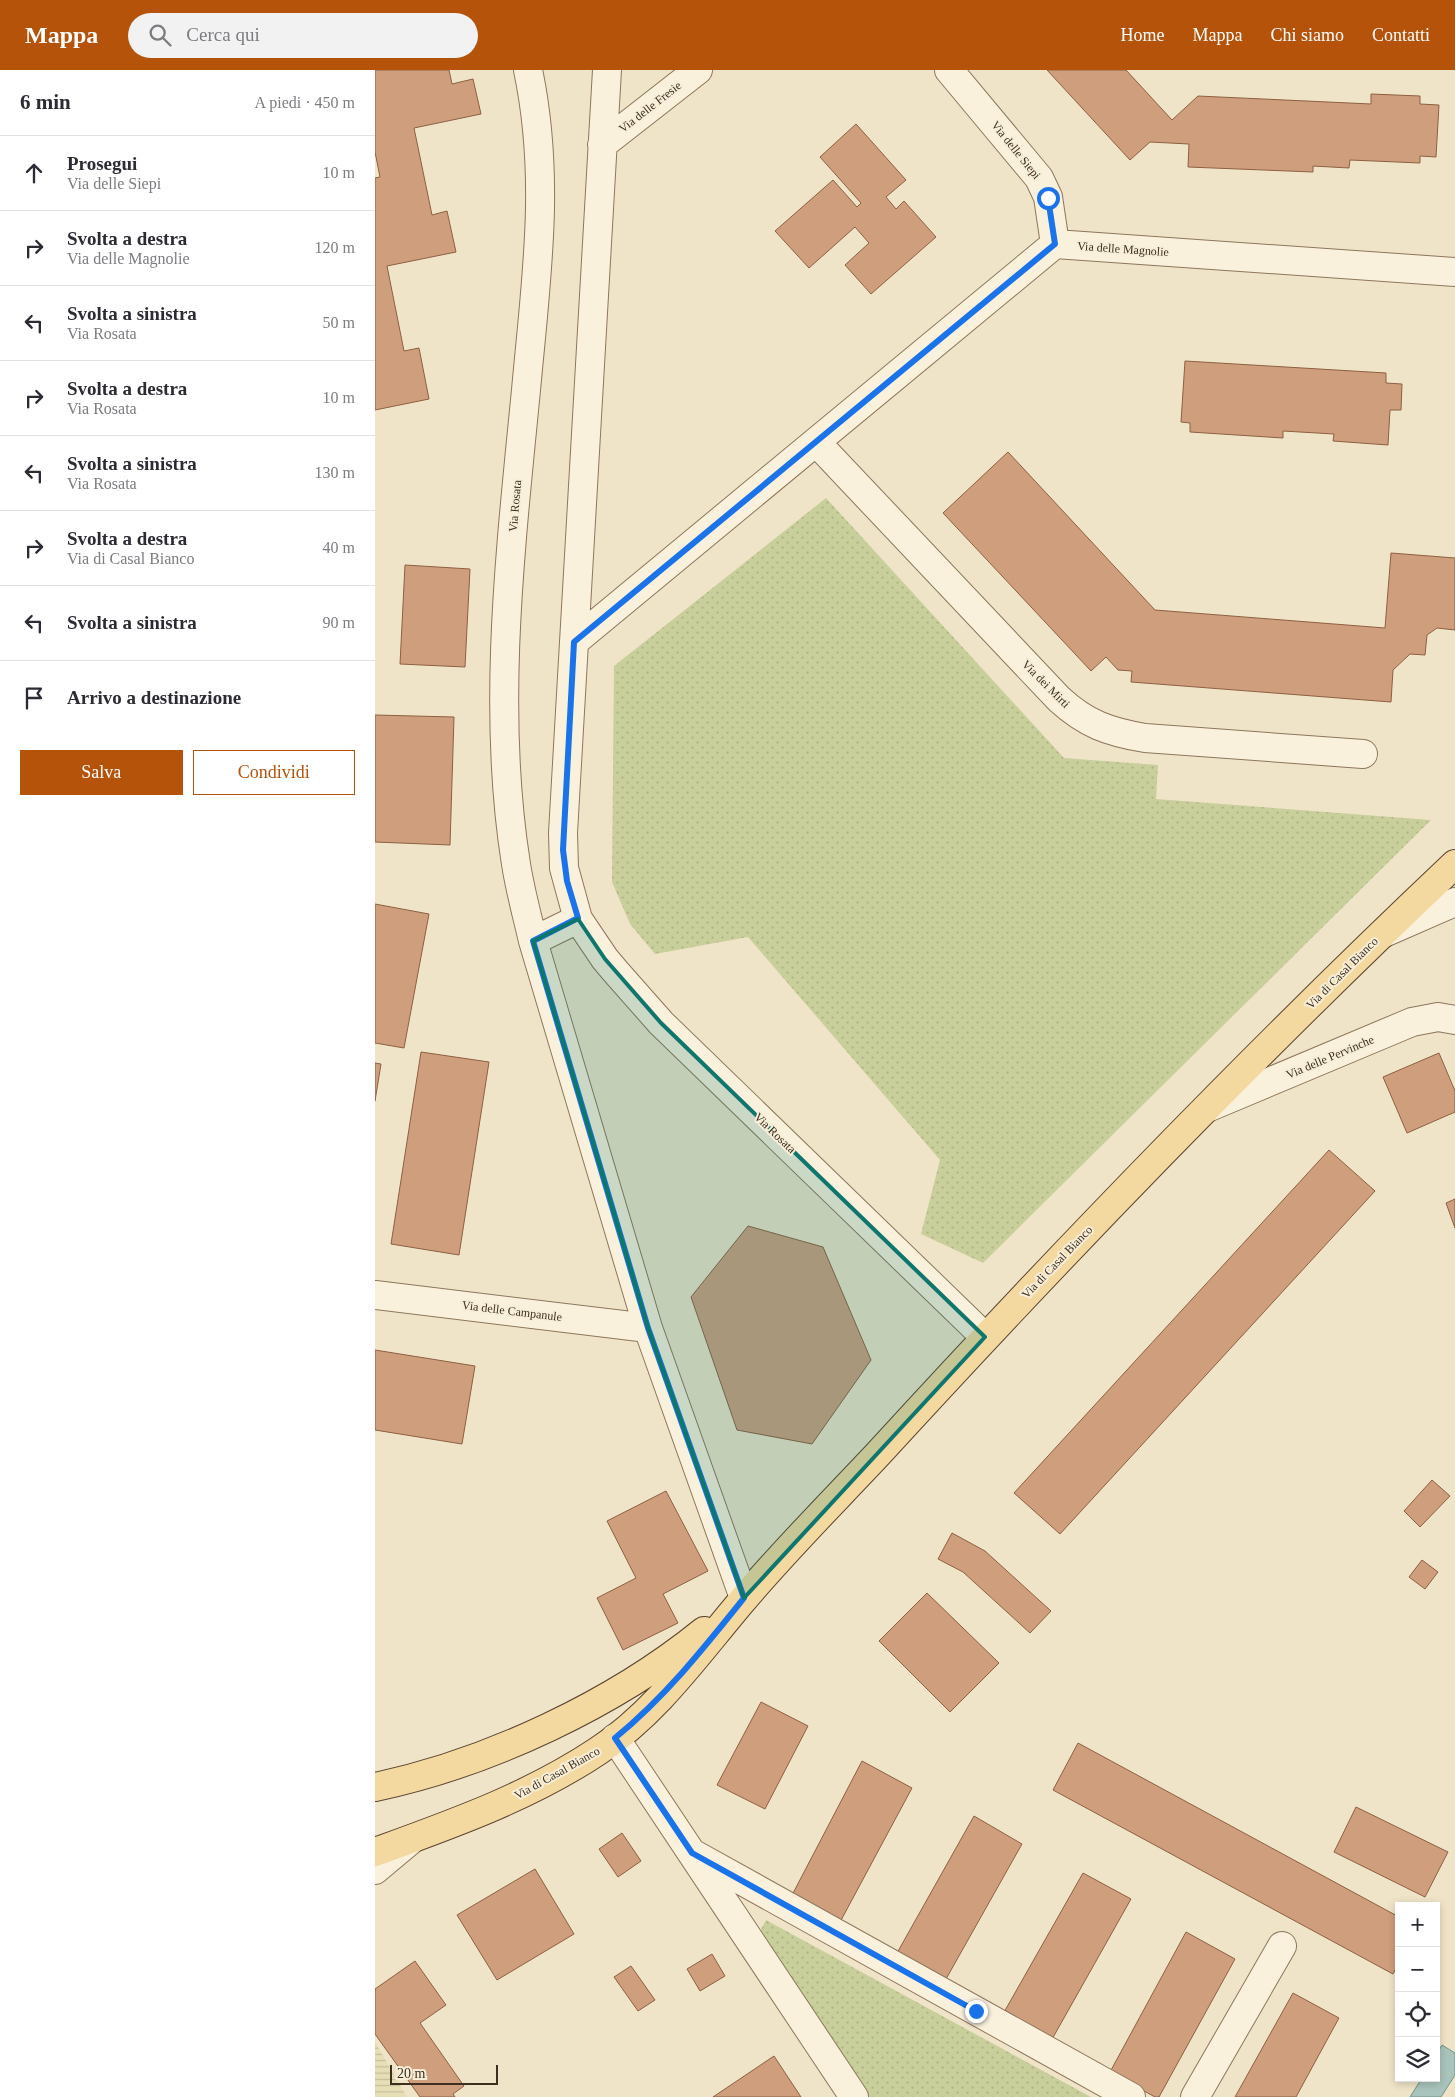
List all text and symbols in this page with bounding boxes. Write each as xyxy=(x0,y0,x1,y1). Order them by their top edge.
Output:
search box xyxy=(128,13,478,58)
icon: search xyxy=(146,21,174,49)
text: Mappa xyxy=(25,22,98,48)
text: Cerca qui xyxy=(186,24,260,45)
text: Home xyxy=(1121,25,1165,45)
text: Mappa xyxy=(1193,25,1242,45)
text: Chi siamo xyxy=(1270,25,1344,45)
text: Contatti xyxy=(1372,25,1430,45)
street label: Via delle Fresie xyxy=(616,78,684,136)
text: 6 min xyxy=(20,90,71,114)
text: A piedi · 450 m xyxy=(255,94,355,111)
street label: Via delle Siepi xyxy=(988,118,1044,182)
text: Prosegui xyxy=(67,153,137,174)
icon: ahead xyxy=(20,159,48,187)
text: 10 m xyxy=(323,164,355,181)
text: Via delle Siepi xyxy=(67,175,161,192)
route start xyxy=(1037,187,1060,210)
text: Svolta a destra xyxy=(67,228,187,249)
icon: right xyxy=(20,234,48,262)
text: 120 m xyxy=(315,239,355,256)
street label: Via delle Magnolie xyxy=(1077,239,1169,259)
text: Via delle Magnolie xyxy=(67,250,190,267)
text: Svolta a sinistra xyxy=(67,303,197,324)
icon: left xyxy=(20,309,48,337)
text: 50 m xyxy=(323,314,355,331)
text: Via Rosata xyxy=(67,325,137,342)
text: Svolta a destra xyxy=(67,378,187,399)
icon: right xyxy=(20,384,48,412)
text: 10 m xyxy=(323,389,355,406)
text: Via Rosata xyxy=(67,400,137,417)
text: Svolta a sinistra xyxy=(67,453,197,474)
icon: left xyxy=(20,459,48,487)
text: 130 m xyxy=(315,464,355,481)
text: Via Rosata xyxy=(67,475,137,492)
street label: Via Rosata xyxy=(506,479,524,533)
text: Svolta a destra xyxy=(67,528,187,549)
icon: right xyxy=(20,534,48,562)
text: 40 m xyxy=(323,539,355,556)
text: Via di Casal Bianco xyxy=(67,550,194,567)
icon: left xyxy=(20,609,48,637)
text: Svolta a sinistra xyxy=(67,612,197,633)
text: 90 m xyxy=(323,614,355,631)
street label: Via dei Mirti xyxy=(1019,657,1073,711)
icon: arrive xyxy=(20,684,48,712)
text: Arrivo a destinazione xyxy=(67,687,241,708)
button: Salva xyxy=(20,750,183,795)
button: Condividi xyxy=(193,750,355,795)
street label: Via di Casal Bianco xyxy=(1303,934,1381,1012)
street label: Via delle Pervinche xyxy=(1284,1032,1376,1082)
street label: Via Rosata xyxy=(751,1110,799,1157)
street label: Via di Casal Bianco xyxy=(1019,1223,1095,1301)
street label: Via delle Campanule xyxy=(461,1298,563,1324)
street label: Via di Casal Bianco xyxy=(512,1744,602,1802)
map controls xyxy=(1395,1902,1440,2082)
button: + xyxy=(1395,1902,1440,1947)
button: − xyxy=(1395,1947,1440,1992)
button: locate xyxy=(1395,1992,1440,2037)
route end xyxy=(965,2000,988,2023)
button: layers xyxy=(1395,2037,1440,2082)
scale bar xyxy=(390,2062,497,2085)
text: 20 m xyxy=(397,2066,425,2081)

